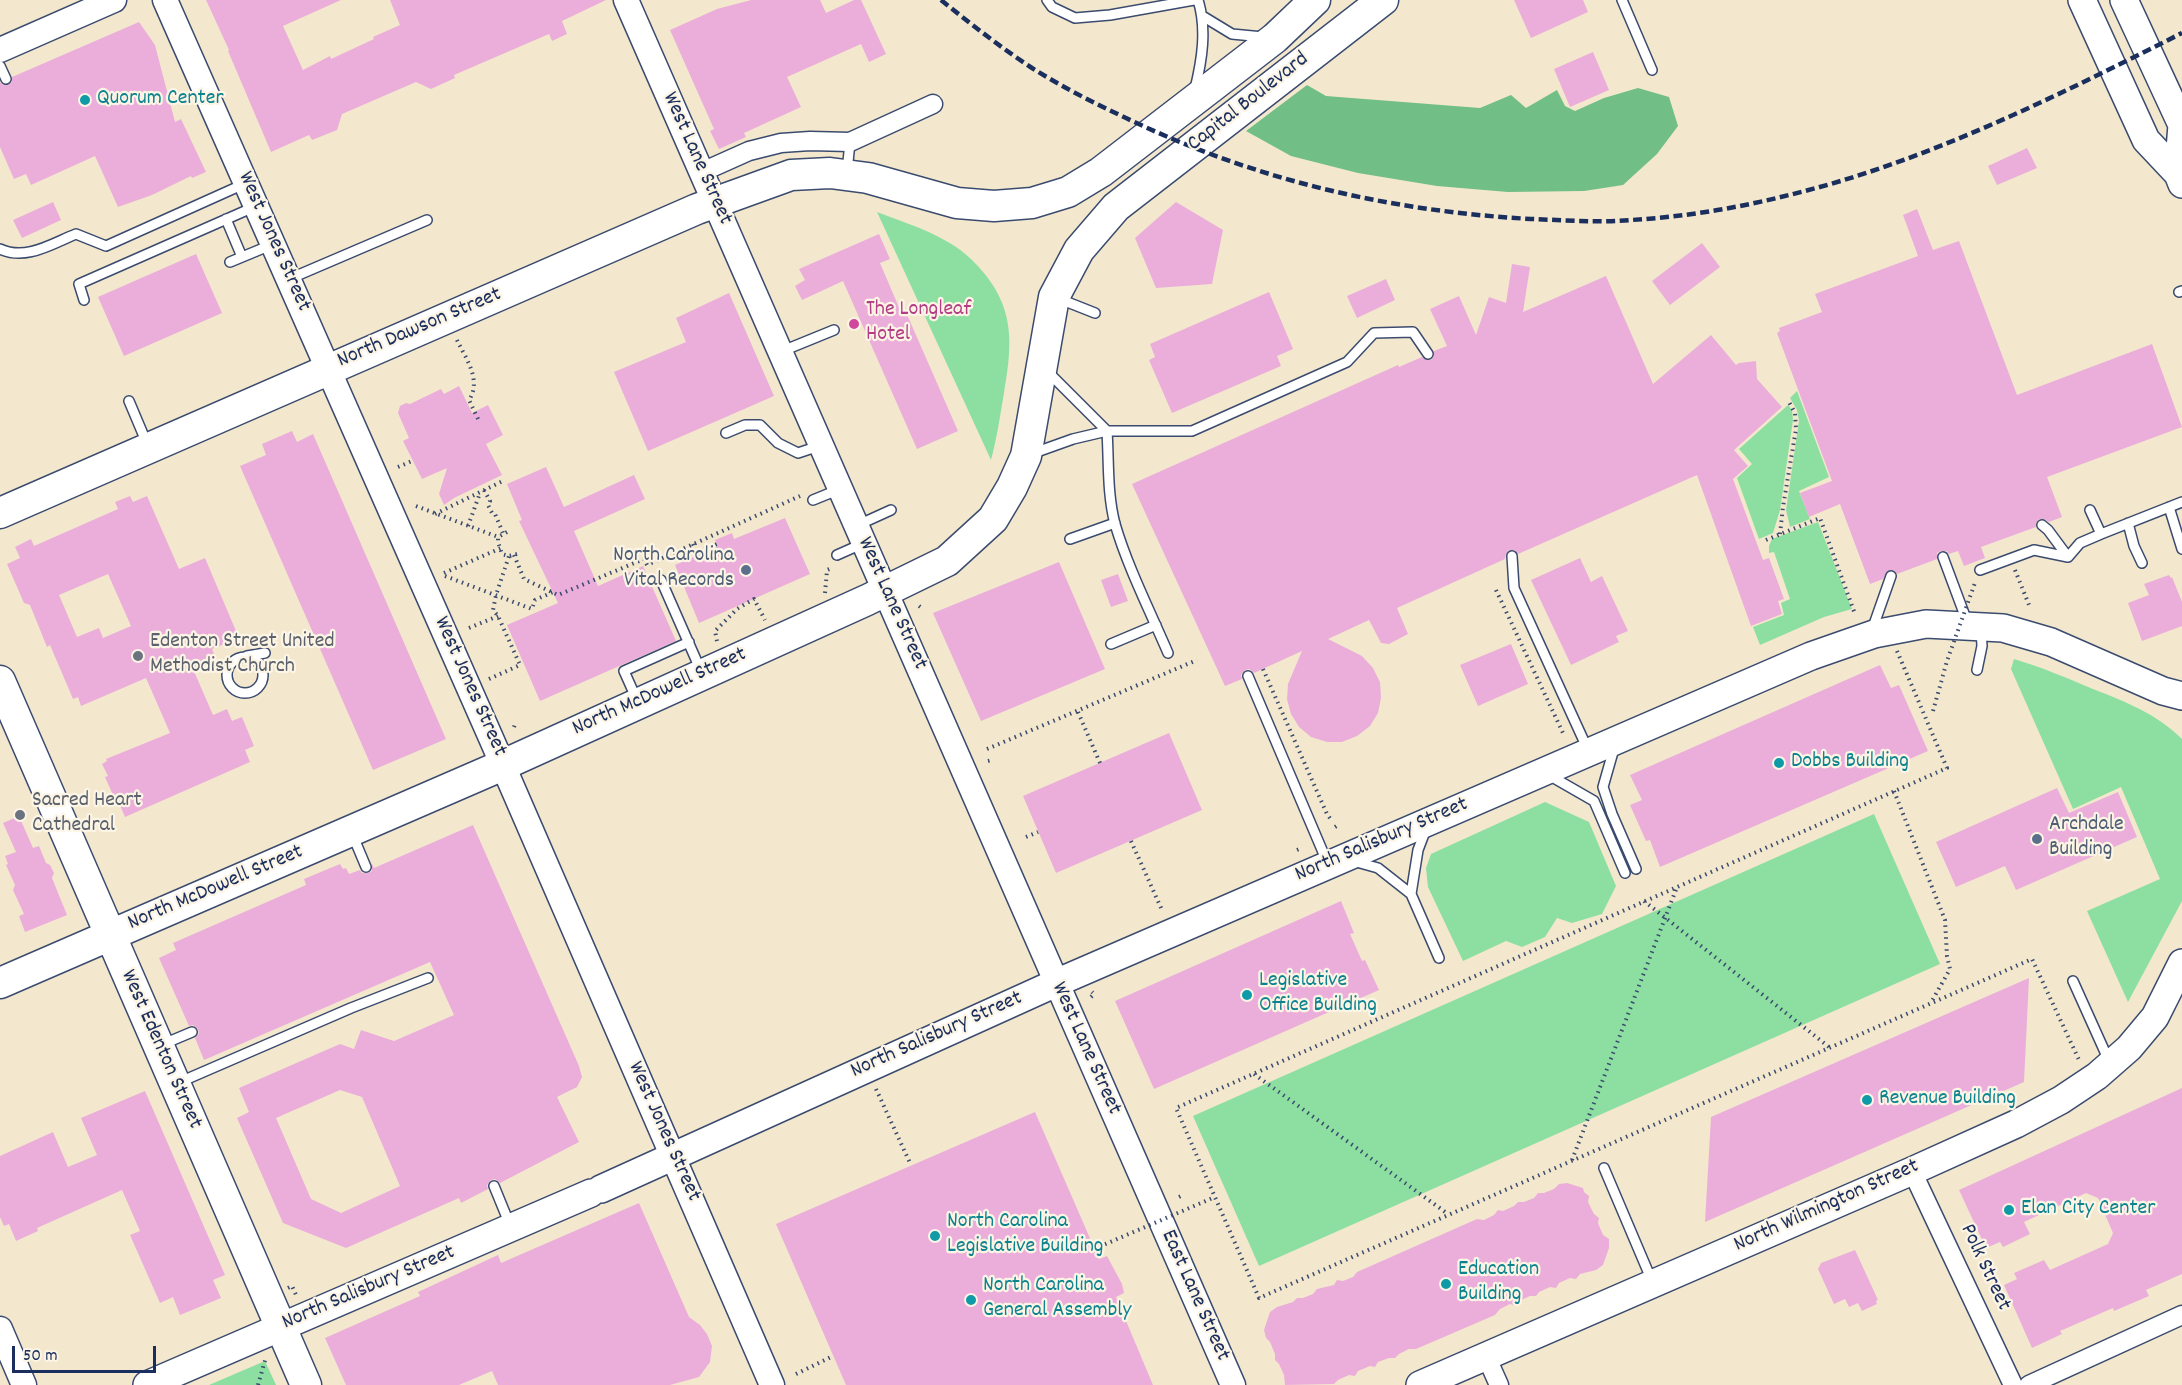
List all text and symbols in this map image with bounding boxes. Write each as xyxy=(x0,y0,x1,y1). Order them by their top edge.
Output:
street label: Capital Boulevard xyxy=(1183,47,1315,159)
place label: Quorum Center xyxy=(97,87,224,113)
street label: West Lane Street xyxy=(655,89,737,229)
marker: Quorum Center xyxy=(78,93,92,107)
street label: West Jones Street xyxy=(230,168,316,316)
street label: North Dawson Street xyxy=(334,283,506,375)
place label: The Longleaf Hotel xyxy=(866,298,971,350)
marker: The Longleaf Hotel xyxy=(847,317,861,331)
street label: West Lane Street xyxy=(850,534,932,674)
place label: North Carolina Vital Records xyxy=(613,544,734,596)
marker: North Carolina Vital Records xyxy=(739,563,753,577)
street label: West Jones Street xyxy=(426,613,512,761)
place label: Edenton Street United Methodist Church xyxy=(150,630,335,682)
street label: North McDowell Street xyxy=(569,643,751,743)
marker: Edenton Street United Methodist Church xyxy=(131,649,145,663)
place label: Dobbs Building xyxy=(1791,750,1909,776)
marker: Dobbs Building xyxy=(1772,756,1786,770)
place label: Sacred Heart Cathedral xyxy=(32,789,142,840)
street label: North Salisbury Street xyxy=(1292,793,1472,889)
marker: Sacred Heart Cathedral xyxy=(13,808,27,822)
place label: Archdale Building xyxy=(2049,813,2124,864)
marker: Archdale Building xyxy=(2030,832,2044,846)
street label: North McDowell Street xyxy=(124,840,308,938)
street label: West Edenton Street xyxy=(113,966,207,1134)
place label: Legislative Office Building xyxy=(1259,969,1377,1020)
street label: West Lane Street xyxy=(1044,979,1126,1119)
street label: North Salisbury Street xyxy=(847,986,1027,1086)
marker: Legislative Office Building xyxy=(1240,988,1254,1002)
street label: West Jones Street xyxy=(620,1058,706,1206)
place label: Revenue Building xyxy=(1879,1087,2016,1113)
marker: Revenue Building xyxy=(1860,1093,1874,1107)
street label: North Wilmington Street xyxy=(1731,1154,1923,1260)
place label: Elan City Center xyxy=(2021,1197,2155,1223)
marker: Elan City Center xyxy=(2002,1203,2016,1217)
place label: North Carolina Legislative Building xyxy=(947,1210,1104,1262)
street label: Polk Street xyxy=(1952,1220,2016,1316)
street label: East Lane Street xyxy=(1153,1227,1235,1365)
marker: North Carolina Legislative Building xyxy=(928,1229,942,1243)
street label: North Salisbury Street xyxy=(279,1241,459,1337)
place label: Education Building xyxy=(1458,1258,1539,1310)
place label: North Carolina General Assembly xyxy=(983,1274,1131,1326)
marker: Education Building xyxy=(1439,1277,1453,1291)
marker: North Carolina General Assembly xyxy=(964,1293,978,1307)
scale bar xyxy=(15,1334,159,1372)
text: 50 m xyxy=(23,1344,58,1369)

